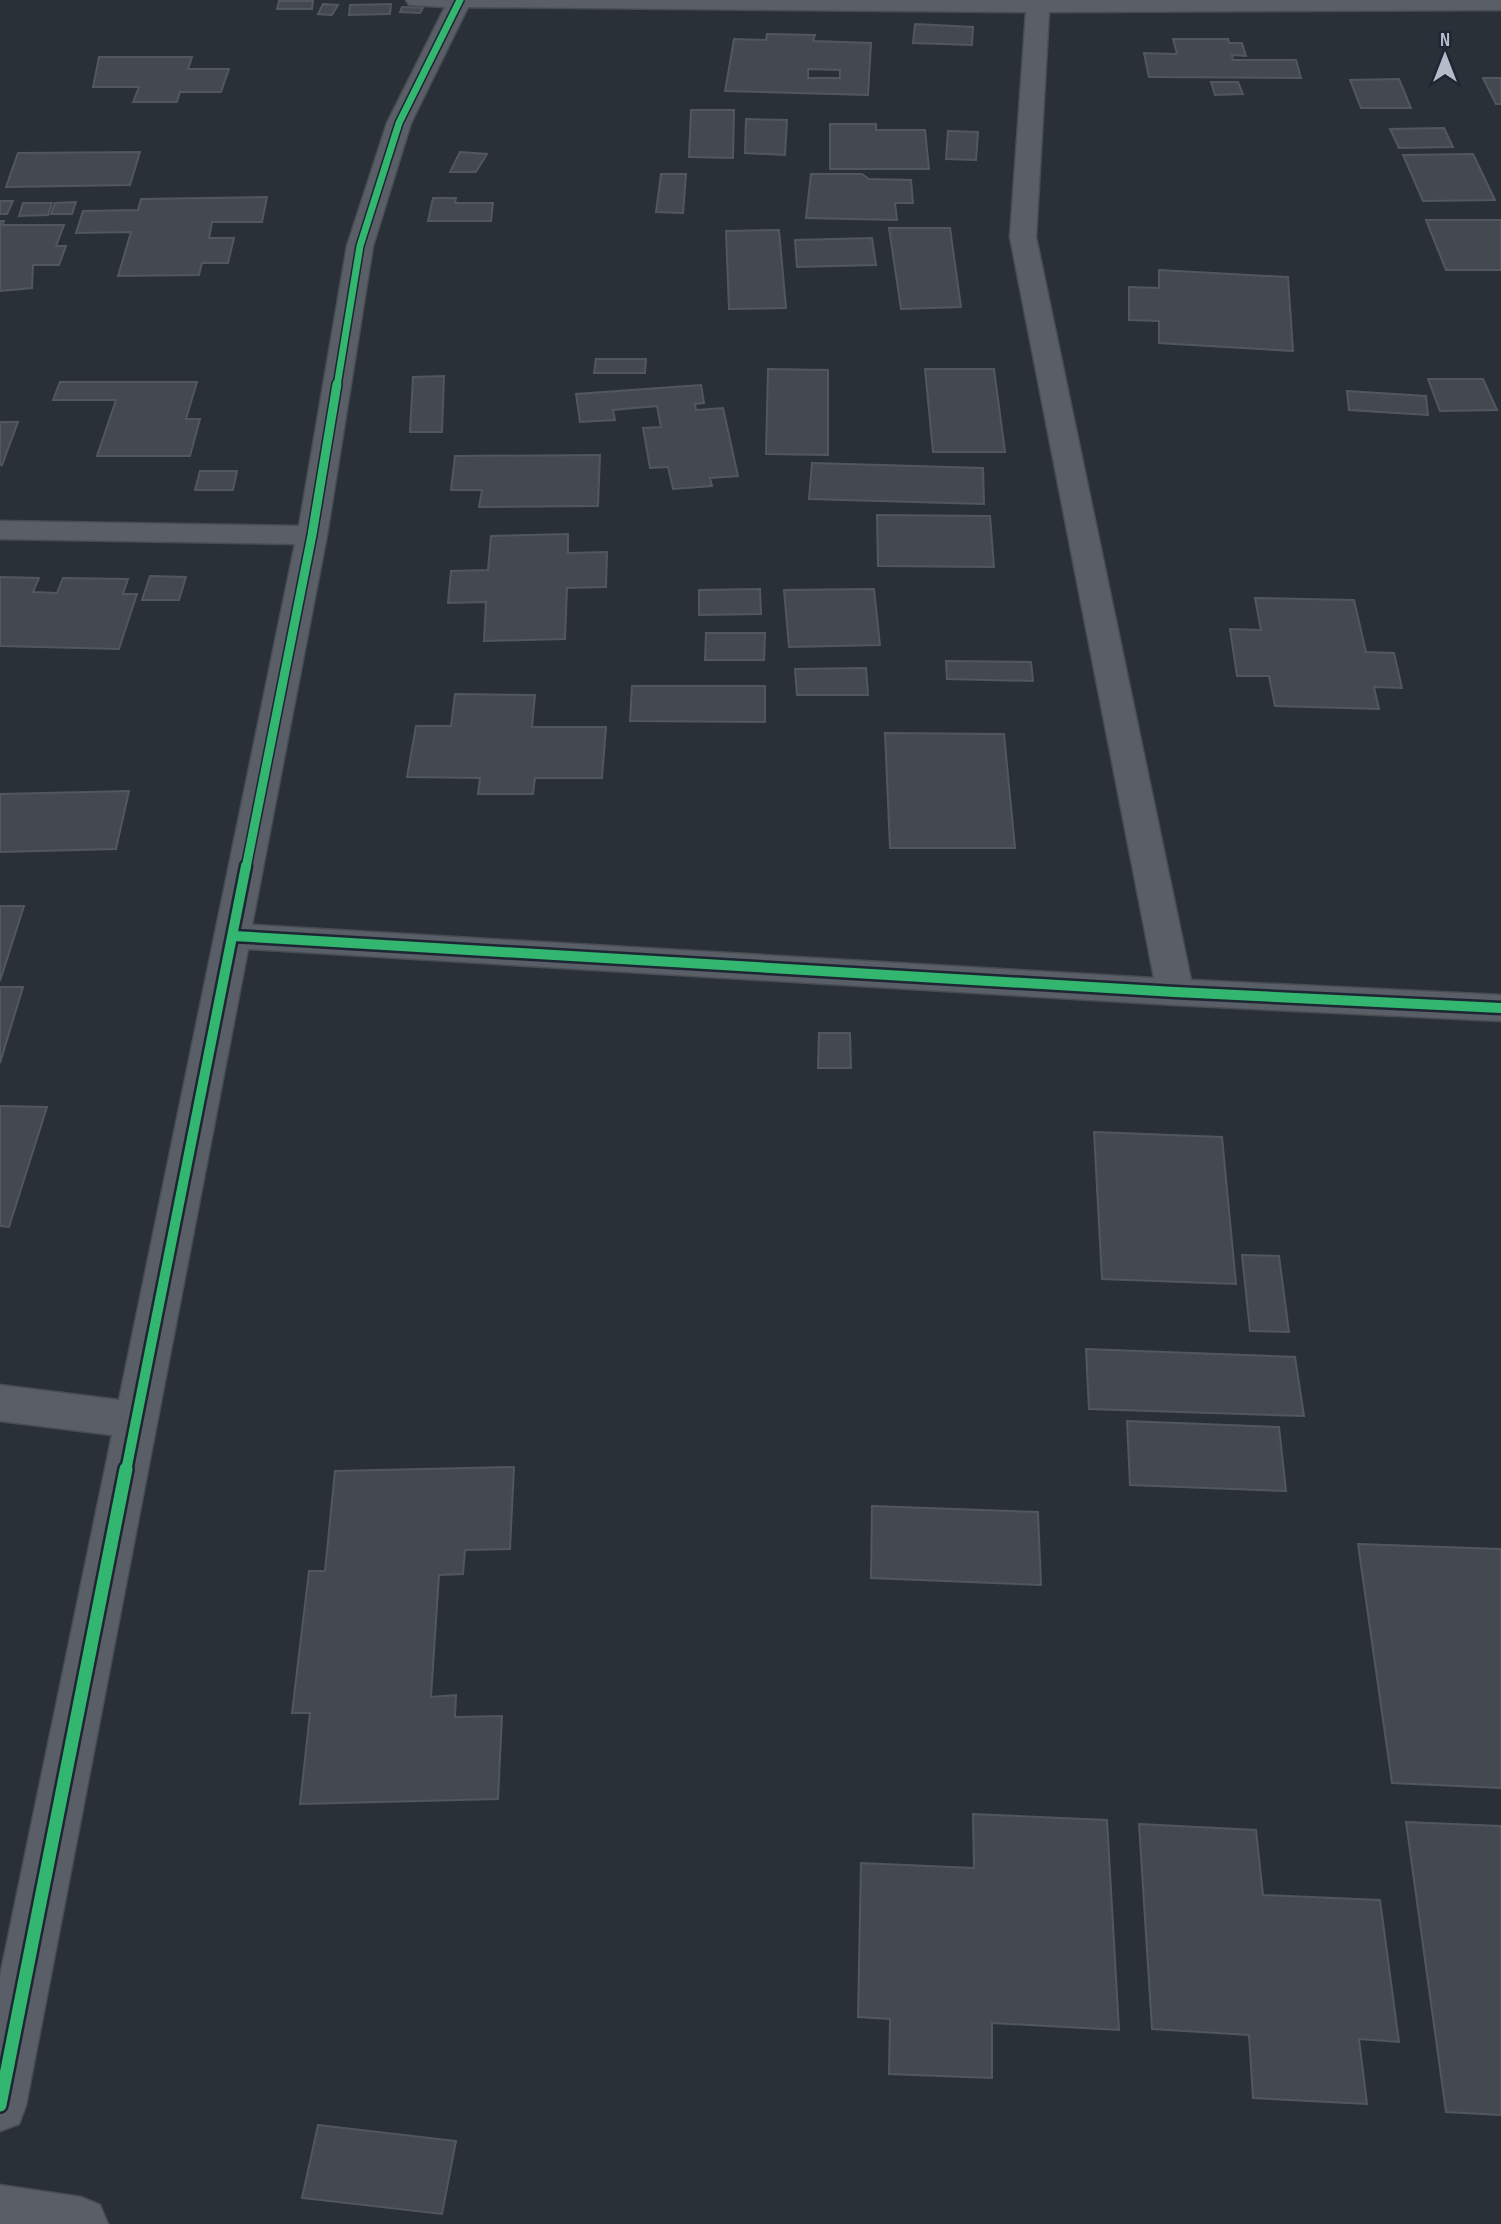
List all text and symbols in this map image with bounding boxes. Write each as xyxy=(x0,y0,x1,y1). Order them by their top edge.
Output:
north arrow xyxy=(1410,21,1480,91)
text: N xyxy=(1440,29,1450,52)

